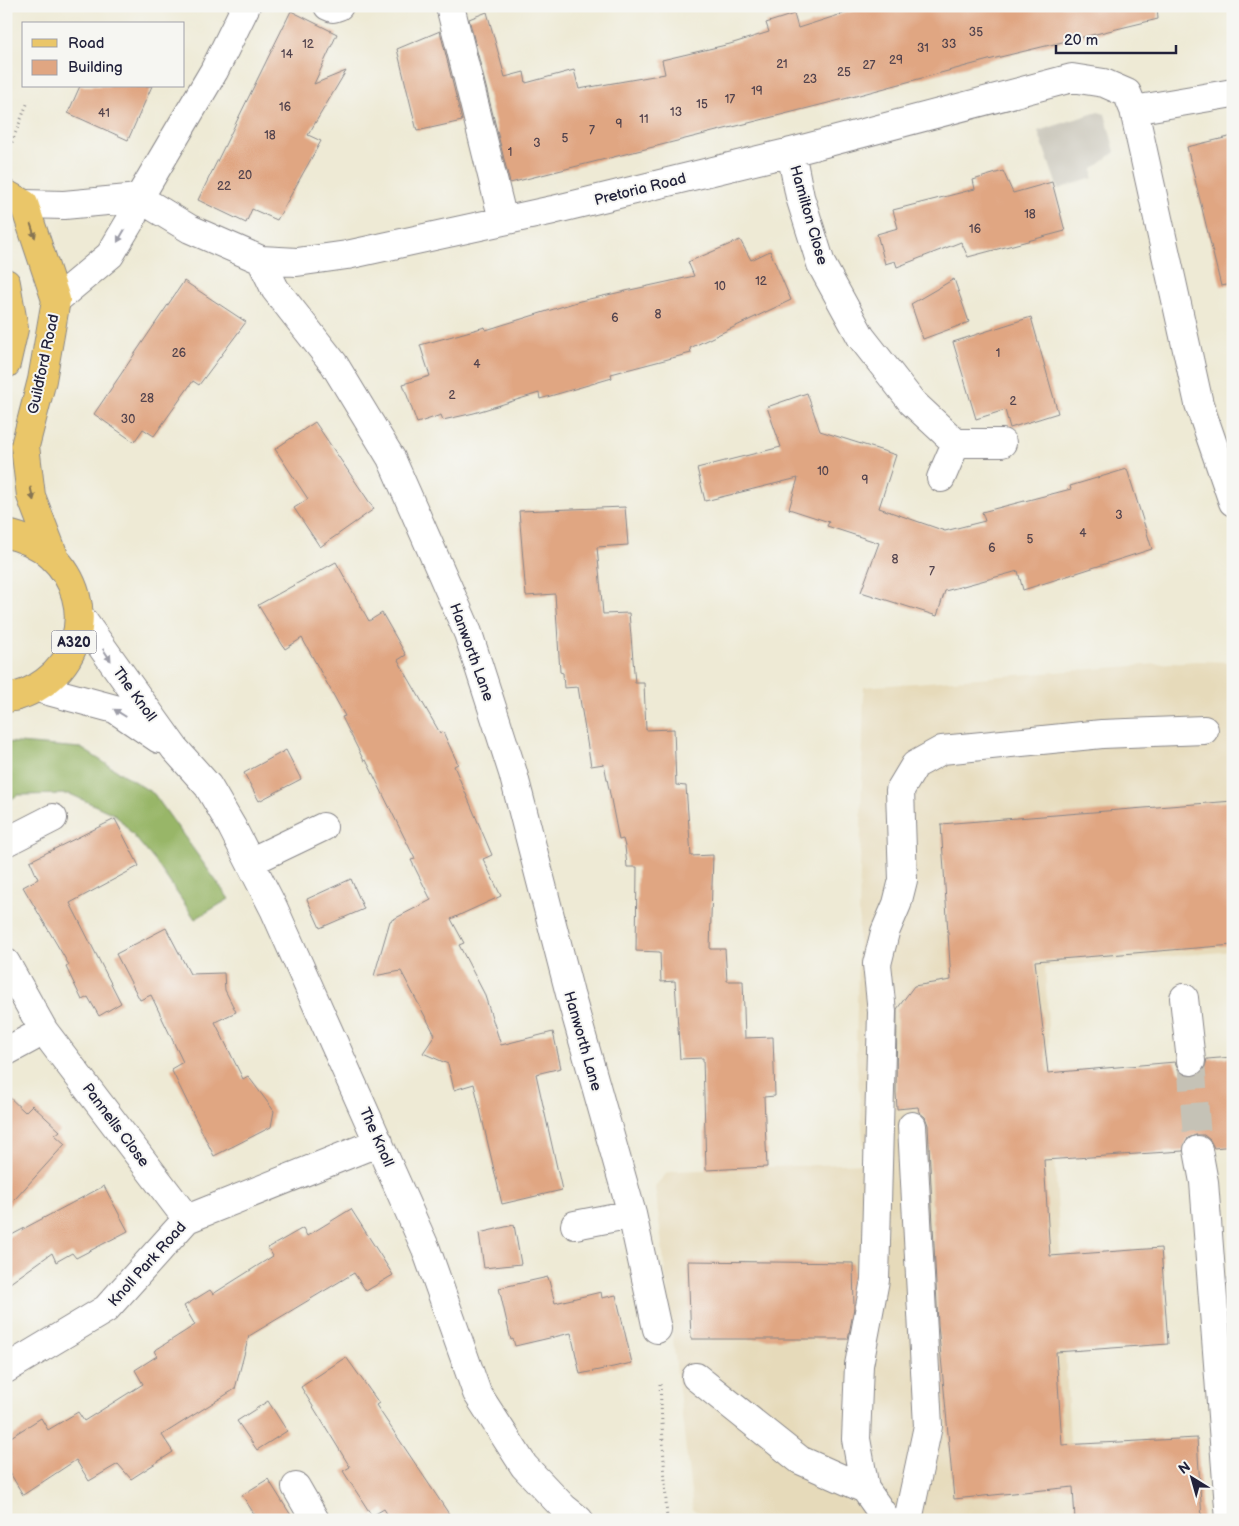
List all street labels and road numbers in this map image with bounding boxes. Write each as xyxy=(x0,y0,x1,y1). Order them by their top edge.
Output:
street label: Hamilton Close xyxy=(785,163,832,267)
street label: Pretoria Road xyxy=(592,169,688,210)
street label: Guildford Road xyxy=(24,312,63,416)
street label: Hanworth Lane xyxy=(445,601,498,704)
road number: A320 xyxy=(52,630,96,654)
street label: The Knoll xyxy=(108,663,161,725)
street label: Hanworth Lane xyxy=(559,989,606,1093)
street label: Pannells Close xyxy=(78,1080,153,1171)
street label: The Knoll xyxy=(355,1104,398,1170)
street label: Knoll Park Road xyxy=(104,1218,191,1311)

